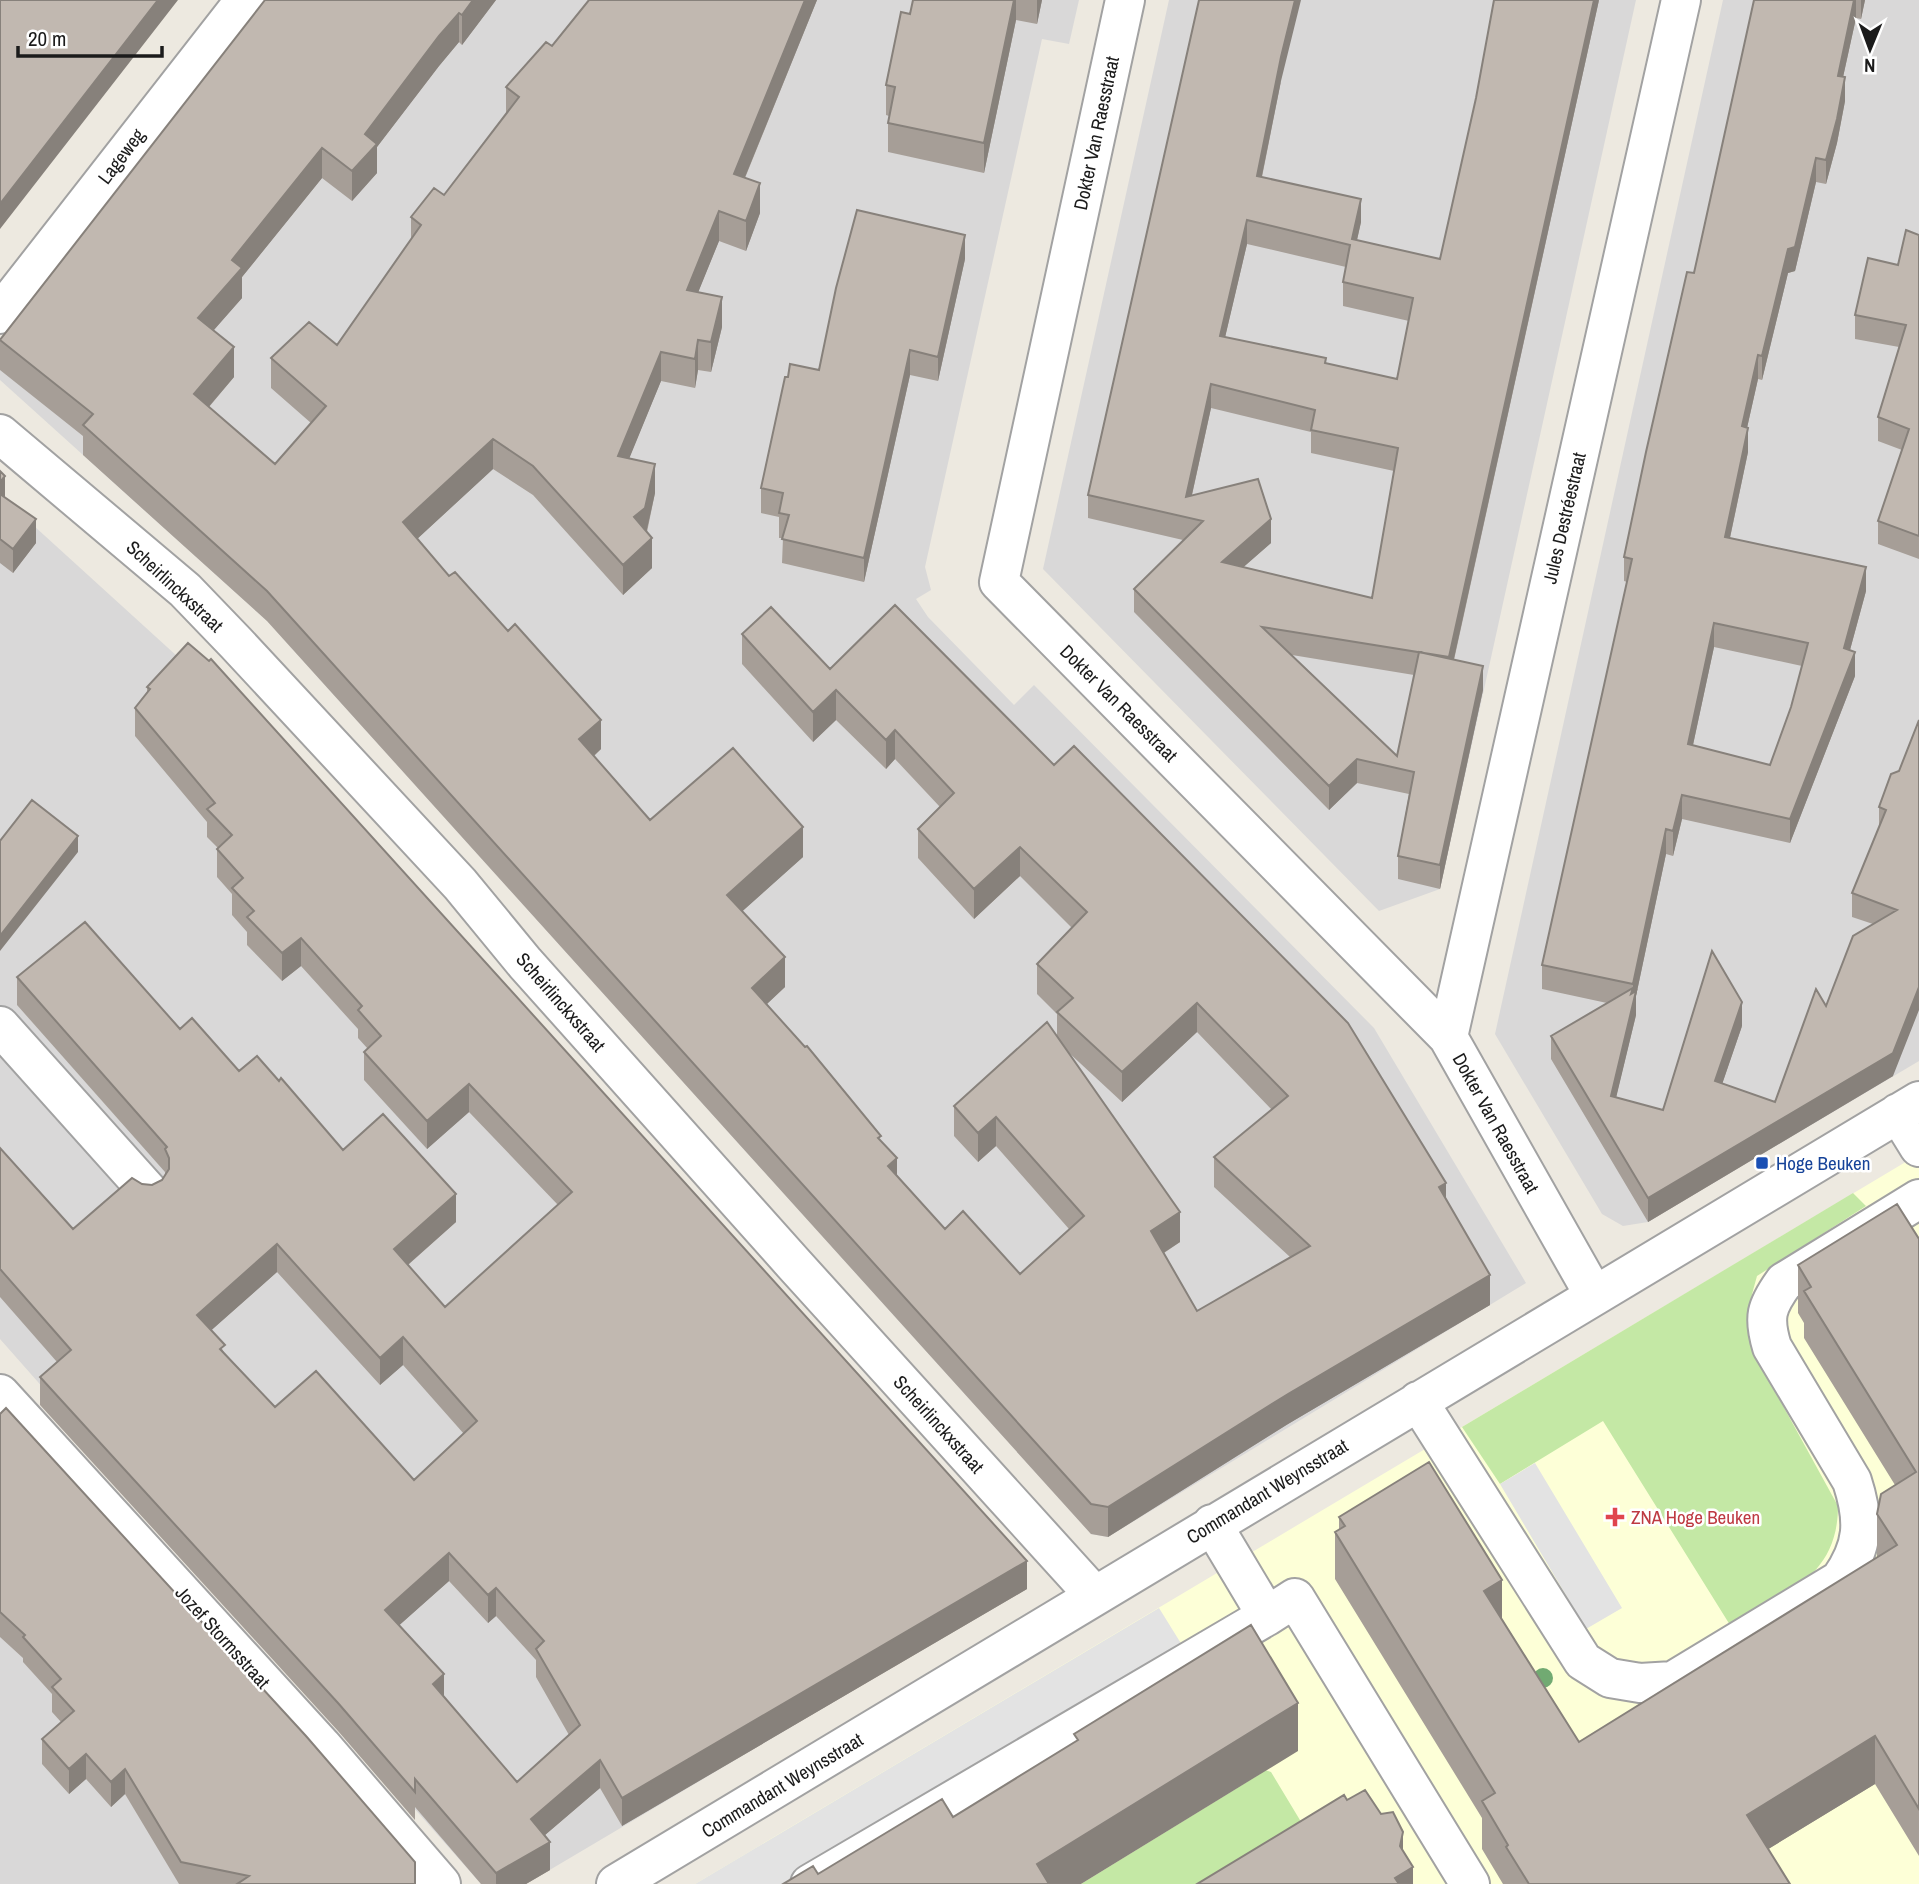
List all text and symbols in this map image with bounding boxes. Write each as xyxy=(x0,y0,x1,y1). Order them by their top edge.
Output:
scale bar xyxy=(18,14,161,58)
north arrow xyxy=(1835,14,1905,84)
text: 20 m xyxy=(28,24,66,53)
street label: Dokter Van Raesstraat xyxy=(1067,53,1125,212)
text: N xyxy=(1864,53,1876,79)
street label: Lageweg xyxy=(92,123,151,189)
street label: Jules Destréestraat xyxy=(1536,449,1592,586)
street label: Scheirlinckxstraat xyxy=(121,534,230,638)
street label: Dokter Van Raesstraat xyxy=(1054,638,1184,768)
street label: Scheirlinckxstraat xyxy=(511,947,612,1058)
street label: Dokter Van Raesstraat xyxy=(1447,1048,1546,1198)
place label: Hoge Beuken xyxy=(1776,1150,1870,1176)
marker: Hoge Beuken xyxy=(1754,1155,1770,1171)
street label: Scheirlinckxstraat xyxy=(888,1369,991,1479)
street label: Commandant Weynsstraat xyxy=(1181,1432,1353,1550)
place label: ZNA Hoge Beuken xyxy=(1631,1504,1760,1530)
marker: ZNA Hoge Beuken xyxy=(1605,1507,1625,1527)
street label: Jozef Stormsstraat xyxy=(170,1580,277,1694)
street label: Commandant Weynsstraat xyxy=(696,1726,868,1844)

